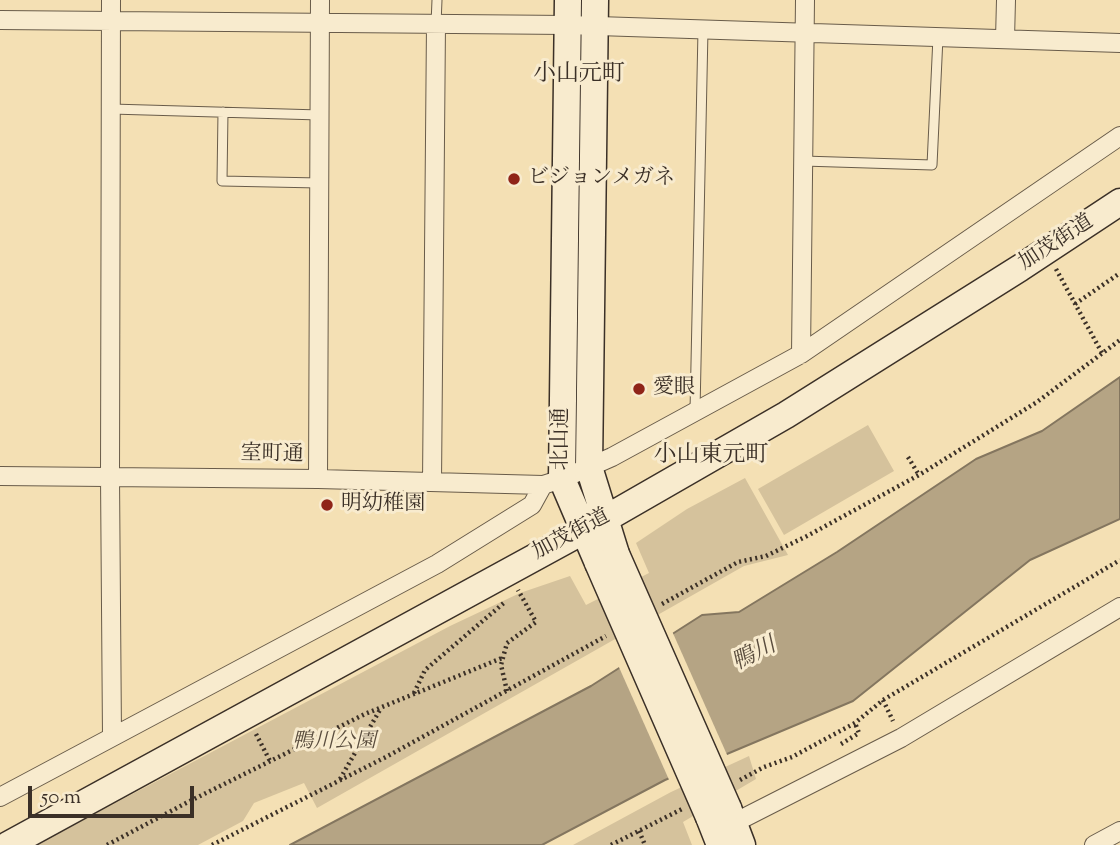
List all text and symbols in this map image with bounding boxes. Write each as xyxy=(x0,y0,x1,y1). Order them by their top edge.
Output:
district label: 小山元町 xyxy=(533,62,625,90)
place label: ビジョンメガネ xyxy=(528,166,675,192)
marker: ビジョンメガネ xyxy=(506,171,522,187)
street label: 加茂街道 xyxy=(1015,211,1099,277)
place label: 愛眼 xyxy=(653,376,695,402)
marker: 愛眼 xyxy=(631,381,647,397)
street label: 北山通 xyxy=(549,408,575,470)
street label: 室町通 xyxy=(240,443,304,469)
district label: 小山東元町 xyxy=(654,443,768,471)
place label: 明幼稚園 xyxy=(341,492,425,518)
marker: 明幼稚園 xyxy=(319,497,335,513)
street label: 加茂街道 xyxy=(529,505,615,567)
water label: 鴨川 xyxy=(728,633,782,679)
park label: 鴨川公園 xyxy=(292,730,376,756)
scale bar xyxy=(32,772,198,816)
text: 50 m xyxy=(41,783,81,813)

